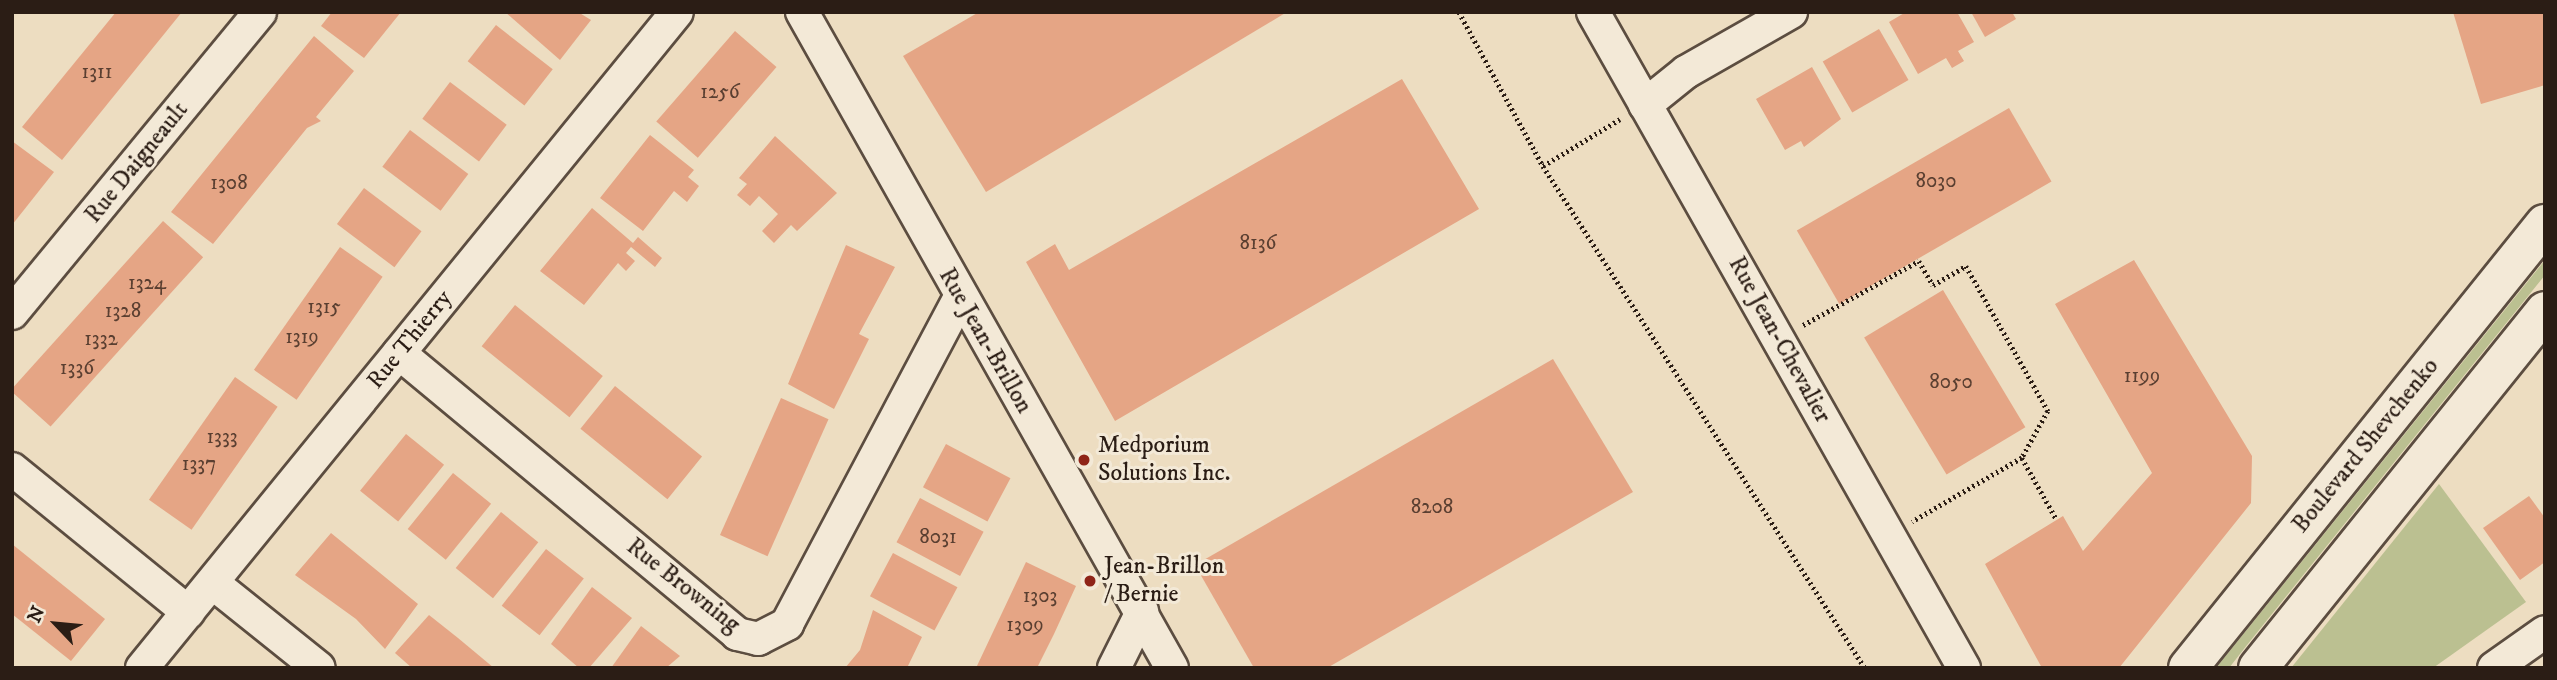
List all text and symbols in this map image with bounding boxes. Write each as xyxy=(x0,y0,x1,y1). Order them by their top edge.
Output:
house number: 1311 xyxy=(82,59,112,85)
house number: 1256 xyxy=(700,79,740,105)
street label: Rue Daigneault xyxy=(79,97,195,229)
house number: 8030 xyxy=(1916,168,1956,194)
house number: 1308 xyxy=(210,170,248,196)
house number: 8136 xyxy=(1240,230,1276,256)
street label: Rue Jean-Chevalier xyxy=(1721,252,1837,428)
street label: Rue Jean-Brillon xyxy=(932,263,1038,419)
house number: 1324 xyxy=(128,270,166,296)
street label: Rue Thierry xyxy=(361,285,459,395)
house number: 1315 xyxy=(307,294,341,320)
house number: 1328 xyxy=(105,298,141,324)
house number: 1319 xyxy=(285,324,319,350)
house number: 1332 xyxy=(84,326,118,352)
street label: Boulevard Shevchenko xyxy=(2287,353,2445,539)
house number: 1336 xyxy=(60,355,94,381)
house number: 1199 xyxy=(2124,363,2160,389)
house number: 8050 xyxy=(1929,369,1973,395)
house number: 1333 xyxy=(206,424,238,450)
place label: Medporium Solutions Inc. xyxy=(1098,432,1230,488)
house number: 1337 xyxy=(182,451,216,477)
marker: Medporium Solutions Inc. xyxy=(1076,452,1092,468)
house number: 8208 xyxy=(1411,494,1453,520)
house number: 8031 xyxy=(919,524,957,550)
street label: Rue Browning xyxy=(620,533,746,639)
place label: Jean-Brillon / Bernie xyxy=(1104,553,1224,609)
marker: Jean-Brillon / Bernie xyxy=(1082,573,1098,589)
house number: 1303 xyxy=(1023,583,1057,609)
north arrow xyxy=(21,589,91,659)
text: N xyxy=(23,603,50,627)
house number: 1309 xyxy=(1006,612,1044,638)

